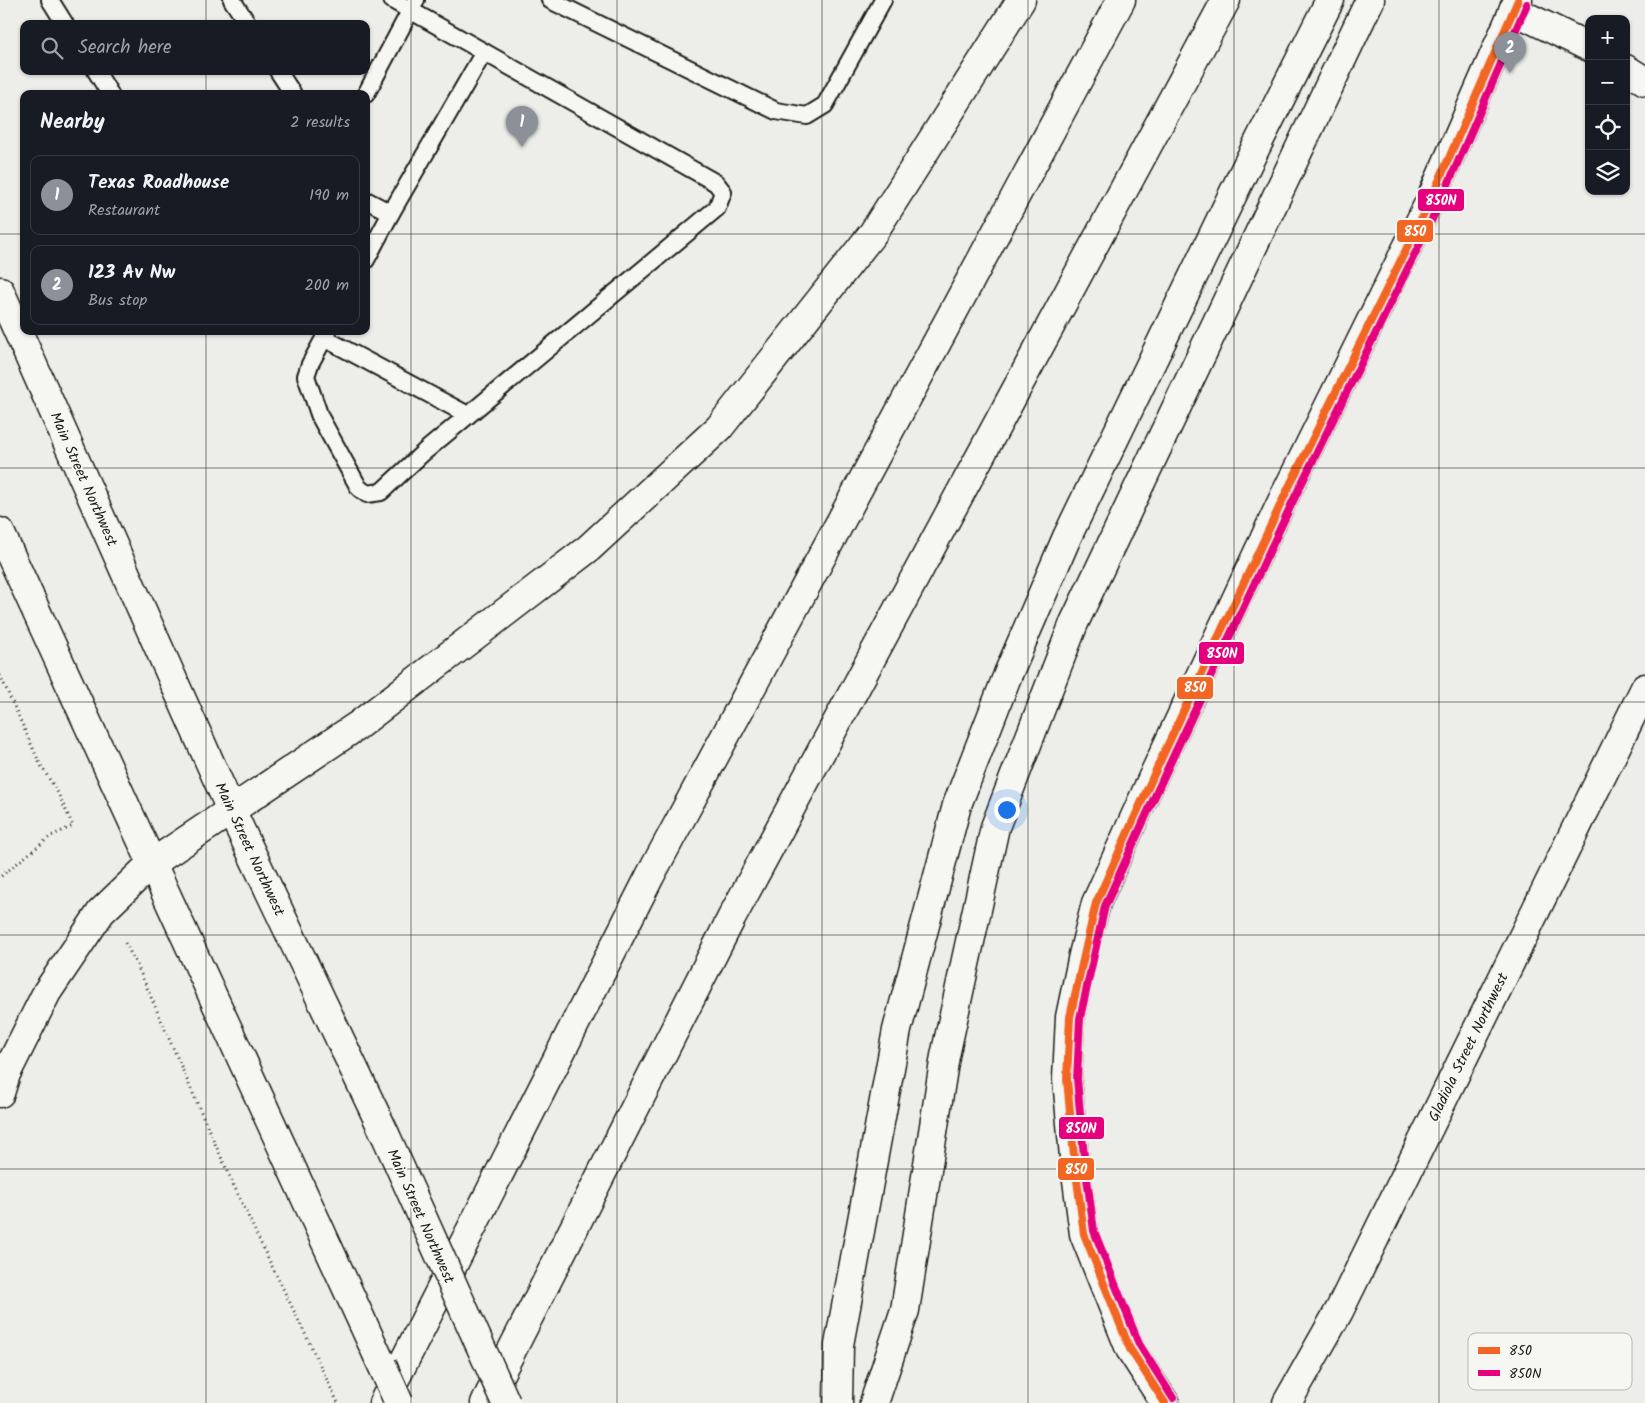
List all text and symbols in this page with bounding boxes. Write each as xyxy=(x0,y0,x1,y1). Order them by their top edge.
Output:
map controls xyxy=(1585,15,1630,195)
button: + xyxy=(1585,15,1630,60)
search box xyxy=(20,20,370,75)
pin: 2 xyxy=(1494,32,1526,73)
text: Search here xyxy=(78,33,172,63)
icon: search xyxy=(38,34,66,62)
button: − xyxy=(1585,60,1630,105)
button: locate xyxy=(1585,105,1630,150)
text: Nearby xyxy=(40,106,105,139)
pin: 1 xyxy=(506,106,538,147)
text: 2 results xyxy=(290,110,350,135)
button: layers xyxy=(1585,150,1630,195)
text: Texas Roadhouse xyxy=(88,168,229,198)
text: 1 xyxy=(55,183,59,208)
text: 190 m xyxy=(309,183,349,208)
line badge: 850N xyxy=(1417,188,1465,212)
text: 850N xyxy=(1425,190,1457,212)
text: Restaurant xyxy=(88,198,160,223)
line badge: 850 xyxy=(1396,219,1434,243)
text: 850 xyxy=(1404,221,1427,243)
text: 123 Av Nw xyxy=(88,258,175,288)
text: 2 xyxy=(52,273,62,298)
text: 200 m xyxy=(305,273,349,298)
text: Bus stop xyxy=(88,288,147,313)
street label: Main Street Northwest xyxy=(43,408,124,551)
line badge: 850N xyxy=(1198,641,1245,665)
text: 850N xyxy=(1206,643,1238,665)
line badge: 850 xyxy=(1176,676,1214,700)
text: 850 xyxy=(1184,677,1207,699)
street label: Main Street Northwest xyxy=(208,779,291,921)
your location xyxy=(994,797,1020,823)
street label: Gladiola Street Northwest xyxy=(1422,969,1516,1126)
line badge: 850N xyxy=(1058,1116,1105,1140)
text: 850N xyxy=(1065,1118,1097,1140)
street label: Main Street Northwest xyxy=(380,1145,461,1288)
line badge: 850 xyxy=(1057,1157,1095,1181)
text: 850 xyxy=(1065,1159,1088,1181)
legend xyxy=(1468,1333,1632,1390)
text: 850 xyxy=(1509,1340,1532,1362)
text: 850N xyxy=(1509,1363,1542,1385)

